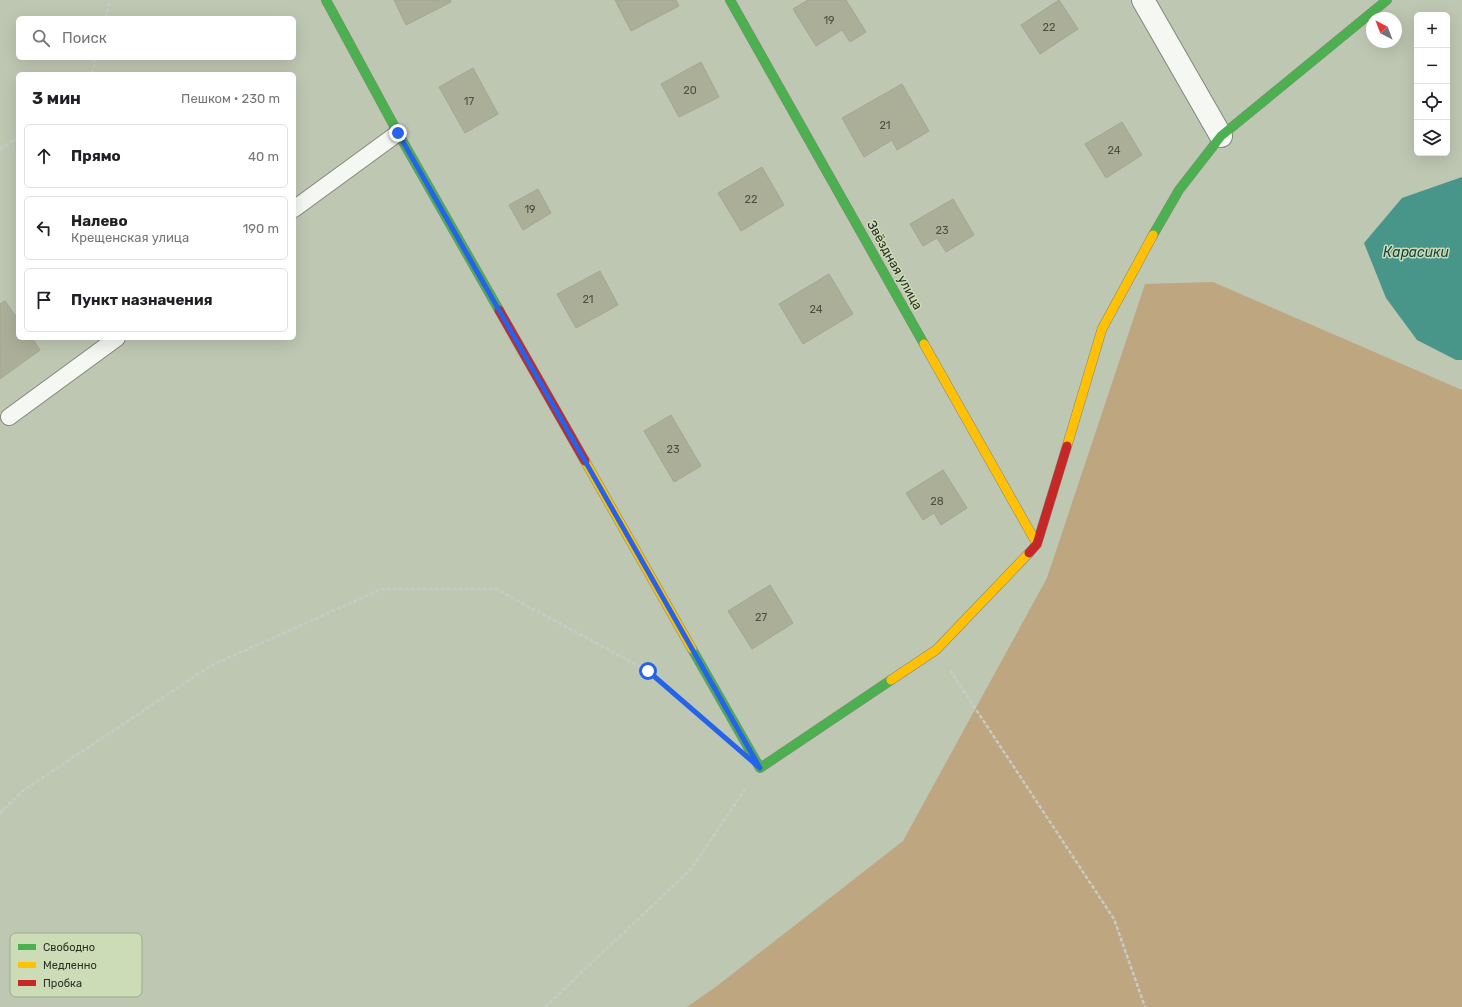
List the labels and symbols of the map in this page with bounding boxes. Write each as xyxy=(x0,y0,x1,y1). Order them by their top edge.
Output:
north arrow xyxy=(1366,12,1402,48)
house number: 19 xyxy=(823,14,835,27)
house number: 22 xyxy=(1043,21,1055,34)
house number: 20 xyxy=(683,84,697,97)
house number: 17 xyxy=(464,95,475,108)
house number: 21 xyxy=(879,119,891,132)
route end xyxy=(389,124,407,142)
house number: 24 xyxy=(1107,144,1121,157)
house number: 22 xyxy=(745,193,757,206)
house number: 19 xyxy=(524,203,536,216)
street label: Звёздная улица xyxy=(864,218,926,312)
house number: 23 xyxy=(935,224,949,237)
water label: Карасики xyxy=(1383,244,1449,261)
house number: 21 xyxy=(582,293,594,306)
house number: 24 xyxy=(809,303,823,316)
house number: 23 xyxy=(666,443,680,456)
house number: 28 xyxy=(930,495,944,508)
house number: 27 xyxy=(755,611,767,624)
route start xyxy=(639,662,657,680)
legend xyxy=(10,933,142,997)
text: Свободно xyxy=(43,941,95,954)
text: Медленно xyxy=(43,959,97,972)
text: Пробка xyxy=(43,977,82,990)

